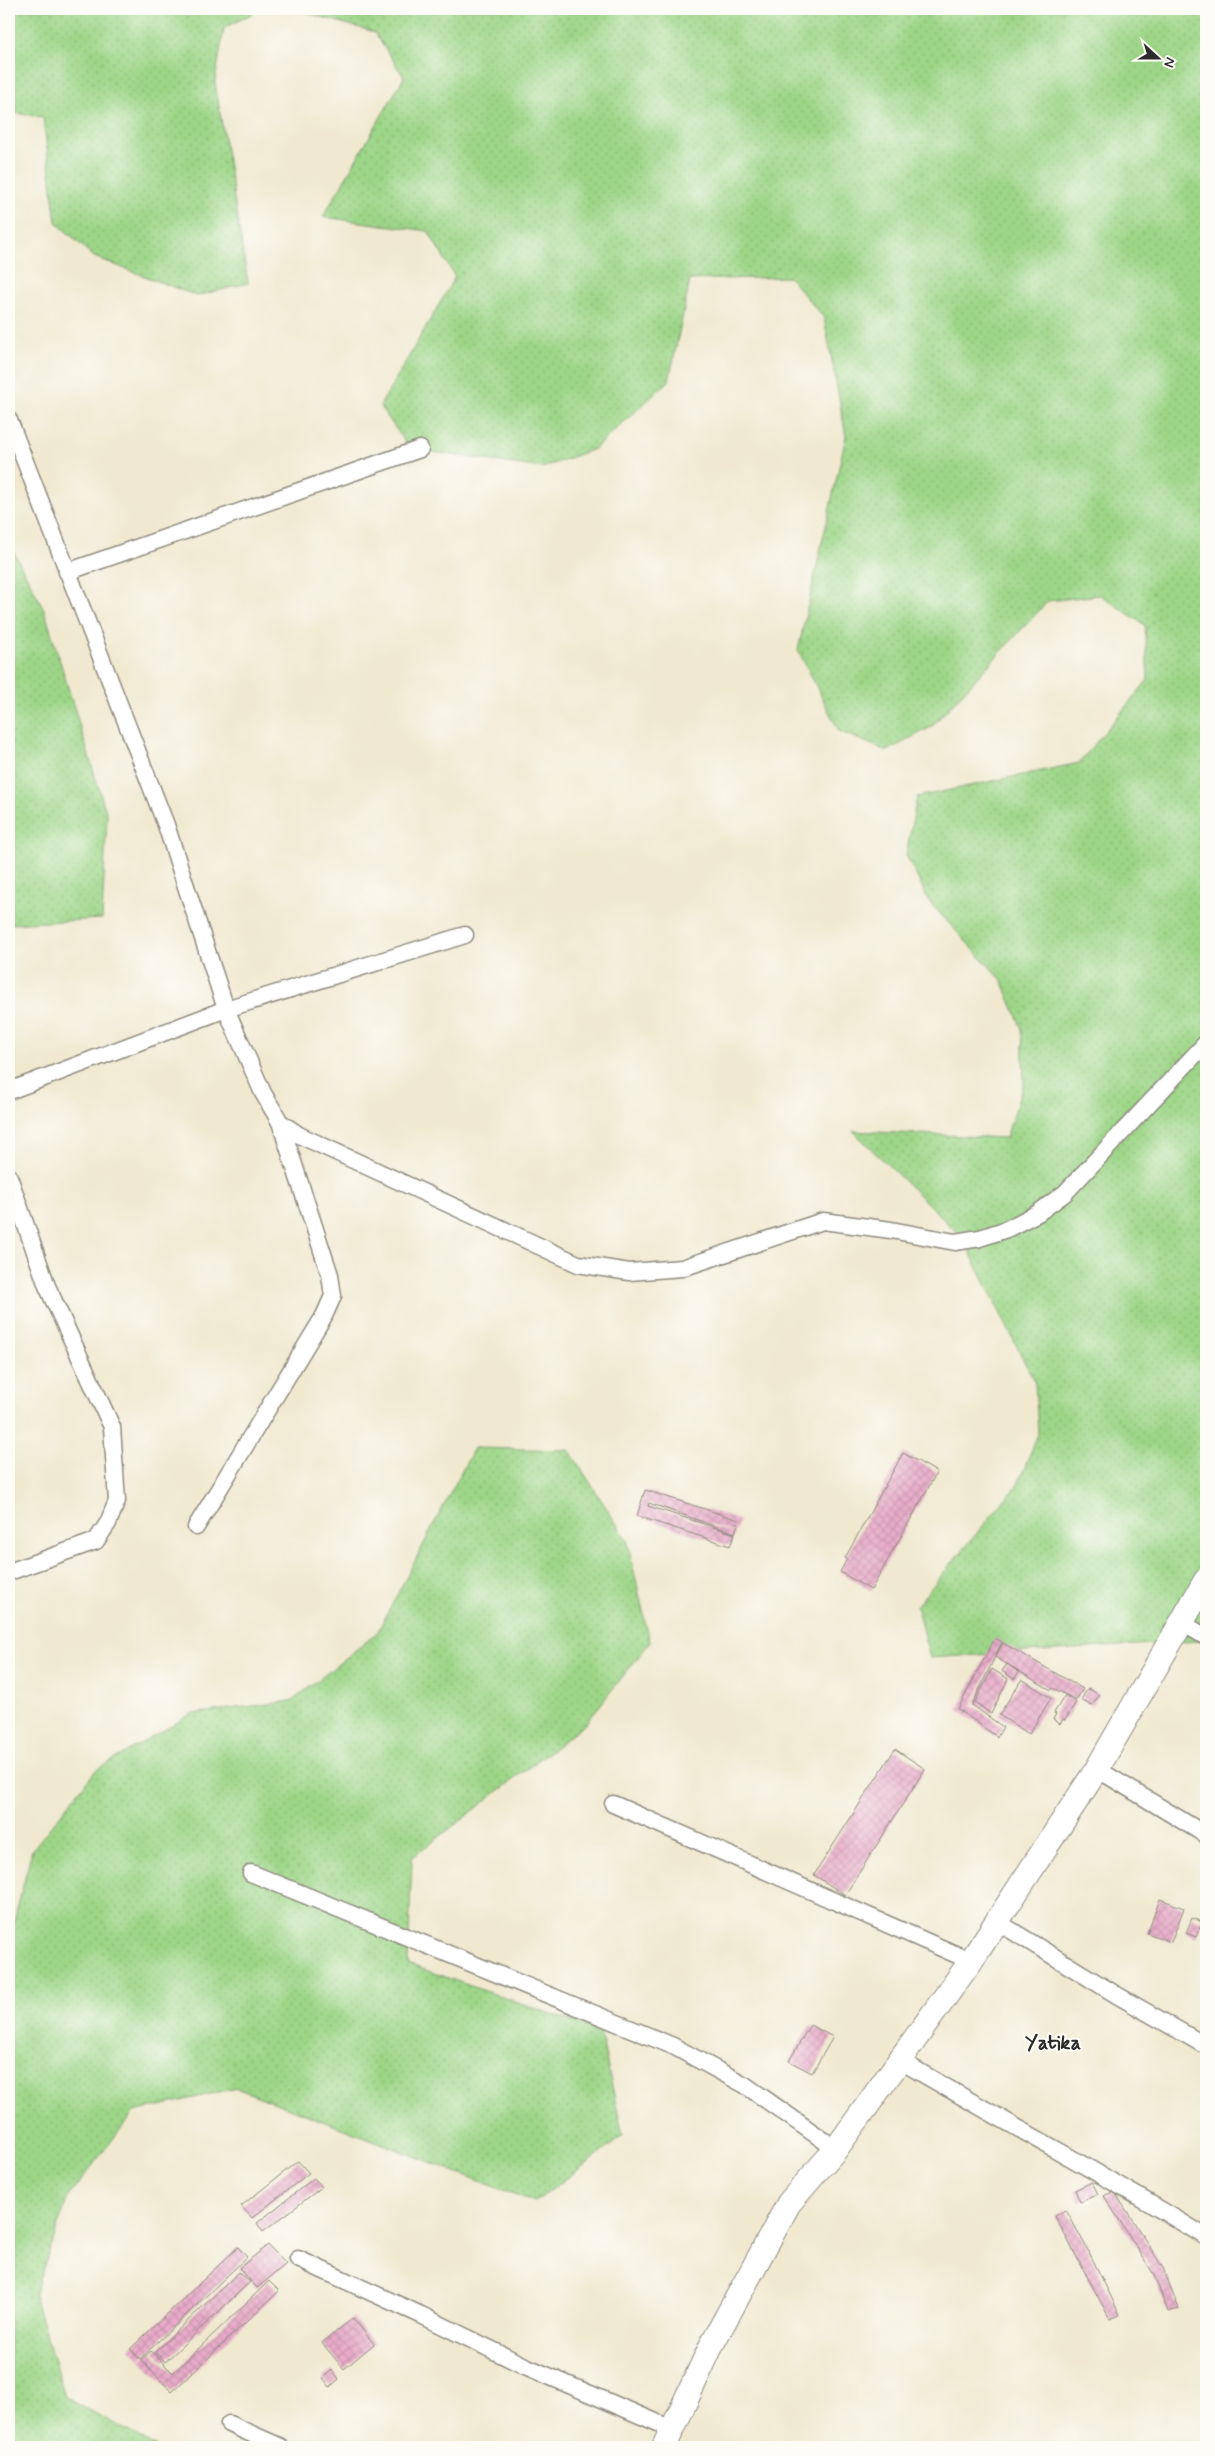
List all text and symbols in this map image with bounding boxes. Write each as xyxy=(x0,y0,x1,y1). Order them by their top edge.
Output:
north arrow xyxy=(1132,32,1182,82)
text: N xyxy=(1159,55,1179,70)
district label: Yatika xyxy=(1025,2030,1081,2057)

